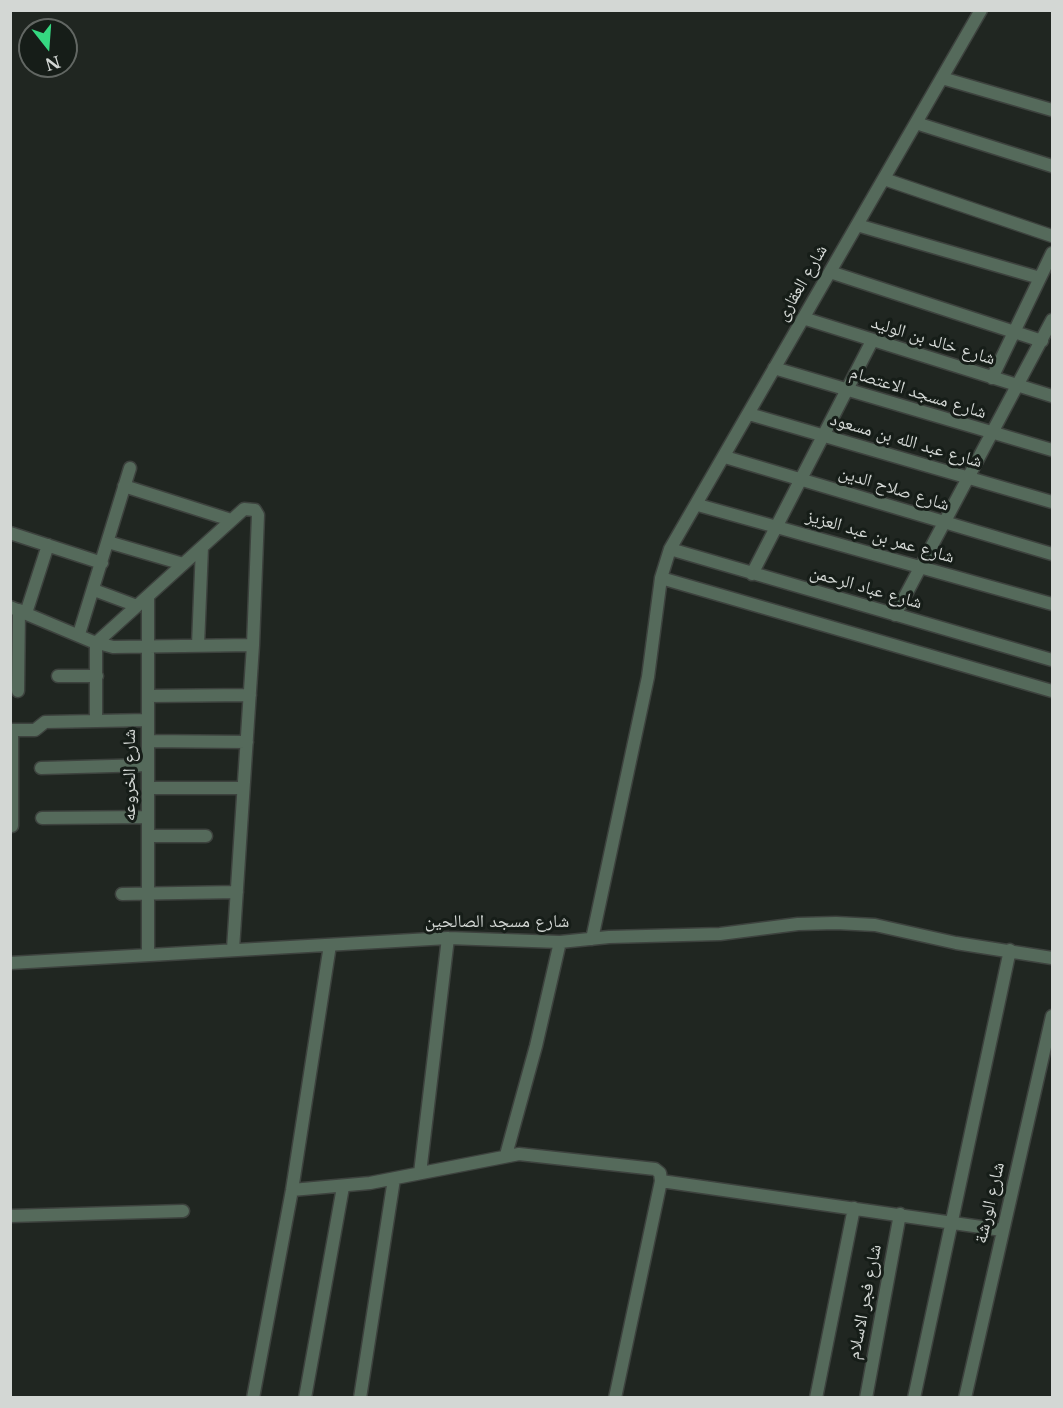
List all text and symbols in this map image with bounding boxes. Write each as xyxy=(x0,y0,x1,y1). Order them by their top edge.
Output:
north arrow xyxy=(18,18,78,78)
text: N xyxy=(43,52,63,75)
street label: شارع العقارى xyxy=(772,241,832,325)
street label: شارع خالد بن الوليد xyxy=(868,312,998,370)
street label: شارع مسجد الاعتصام xyxy=(847,362,989,424)
street label: شارع عبد الله بن مسعود xyxy=(827,409,985,473)
street label: شارع صلاح الدين xyxy=(836,462,952,516)
street label: شارع عمر بن عبد العزيز xyxy=(803,505,957,569)
street label: شارع عباد الرحمن xyxy=(807,562,925,614)
street label: شارع الخروعه xyxy=(119,729,141,821)
street label: شارع مسجد الصالحين xyxy=(425,911,569,933)
street label: شارع الورشة xyxy=(970,1160,1010,1246)
street label: شارع فجر الاسلام xyxy=(843,1243,887,1361)

